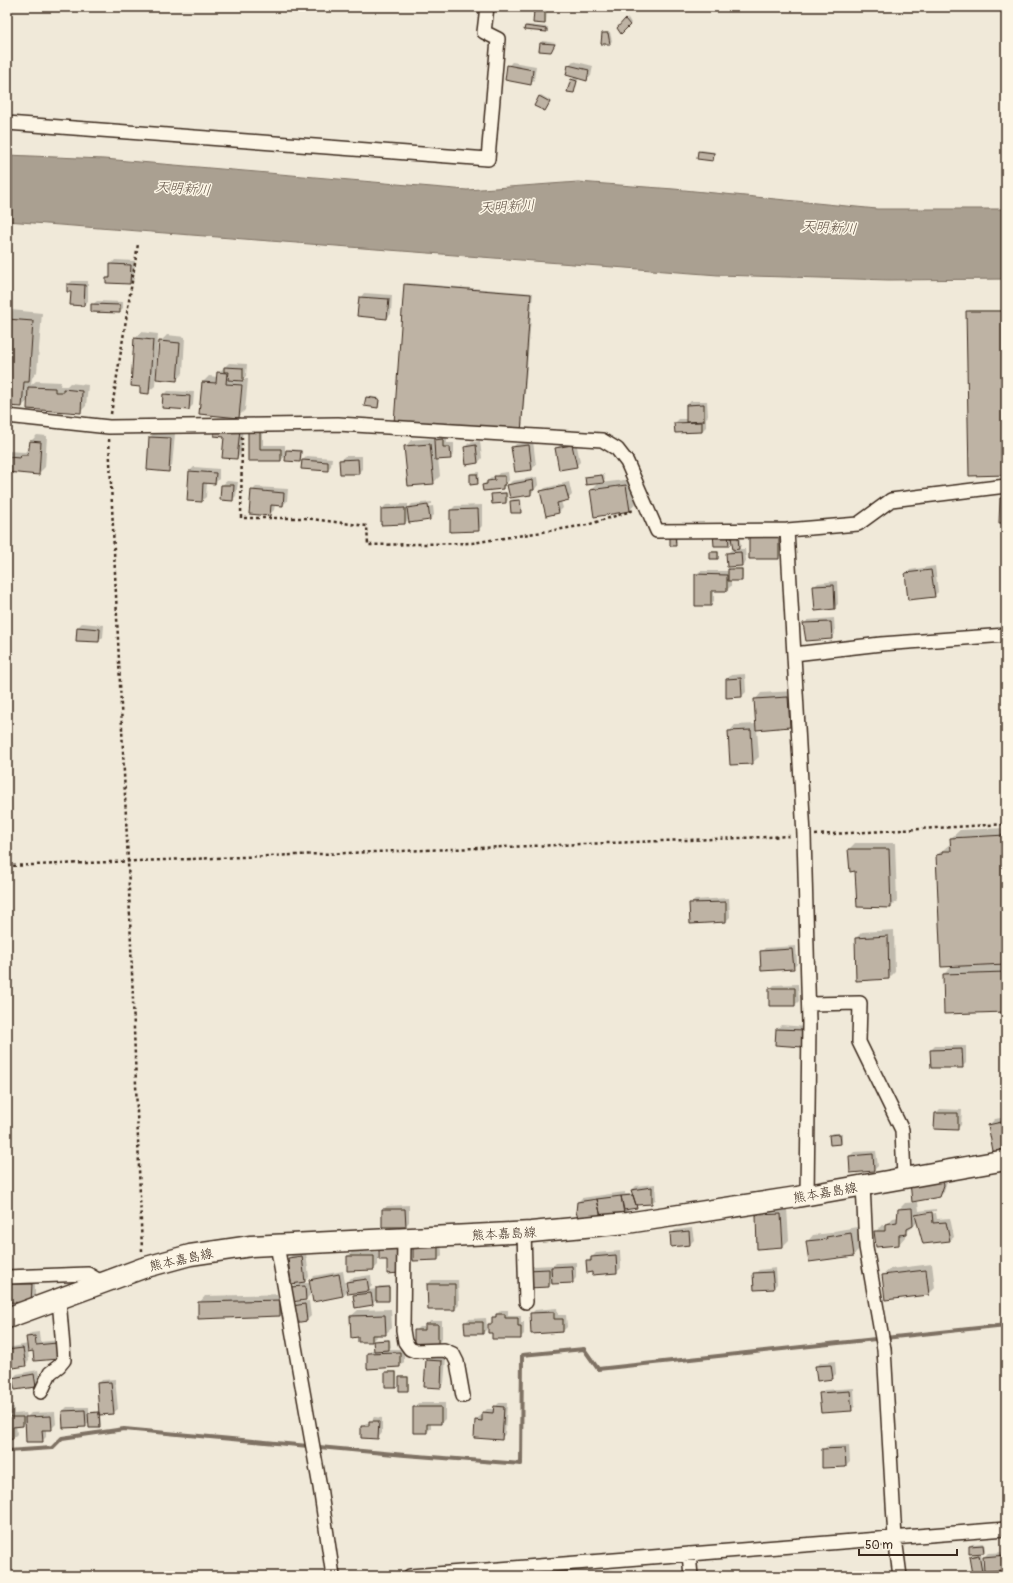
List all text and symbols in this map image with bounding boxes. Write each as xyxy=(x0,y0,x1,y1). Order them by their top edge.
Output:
water label: 天明新川 xyxy=(154,178,211,199)
water label: 天明新川 xyxy=(479,197,535,216)
water label: 天明新川 xyxy=(801,218,857,237)
street label: 熊本嘉島線 xyxy=(792,1179,860,1207)
street label: 熊本嘉島線 xyxy=(471,1224,538,1244)
street label: 熊本嘉島線 xyxy=(148,1245,216,1275)
scale bar xyxy=(859,1531,957,1557)
text: 50 m xyxy=(865,1538,893,1553)

